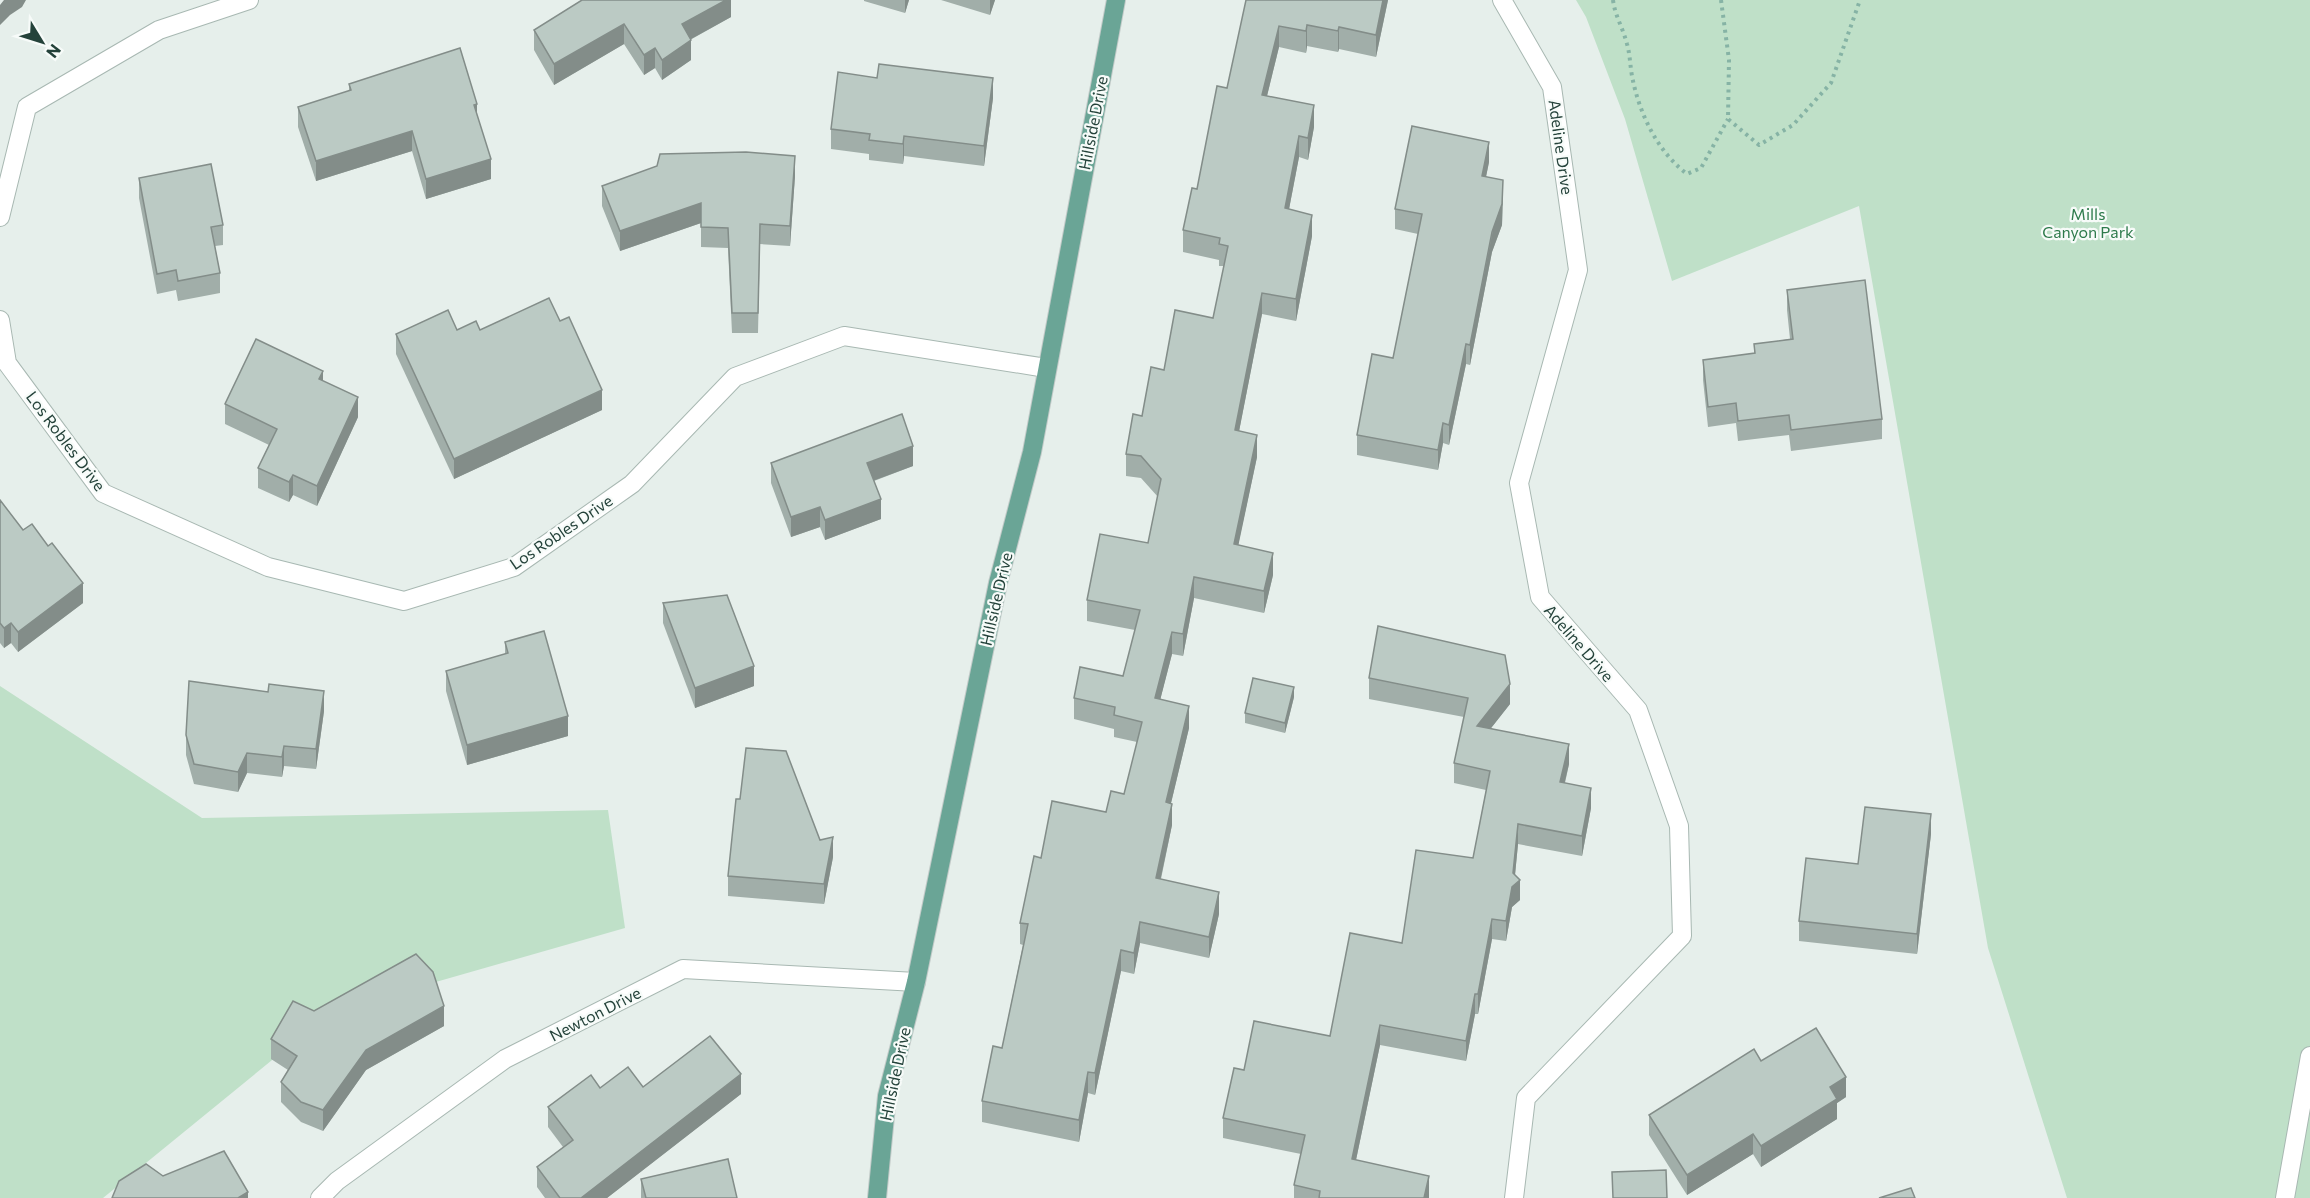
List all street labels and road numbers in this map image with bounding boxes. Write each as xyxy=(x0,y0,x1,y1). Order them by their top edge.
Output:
street label: Hillside Drive xyxy=(1074,74,1111,171)
street label: Adeline Drive xyxy=(1545,98,1578,196)
street label: Los Robles Drive xyxy=(23,387,110,494)
street label: Los Robles Drive xyxy=(506,490,616,573)
street label: Hillside Drive xyxy=(976,550,1015,647)
street label: Adeline Drive xyxy=(1541,600,1618,685)
street label: Newton Drive xyxy=(546,982,644,1045)
street label: Hillside Drive xyxy=(875,1025,914,1122)

